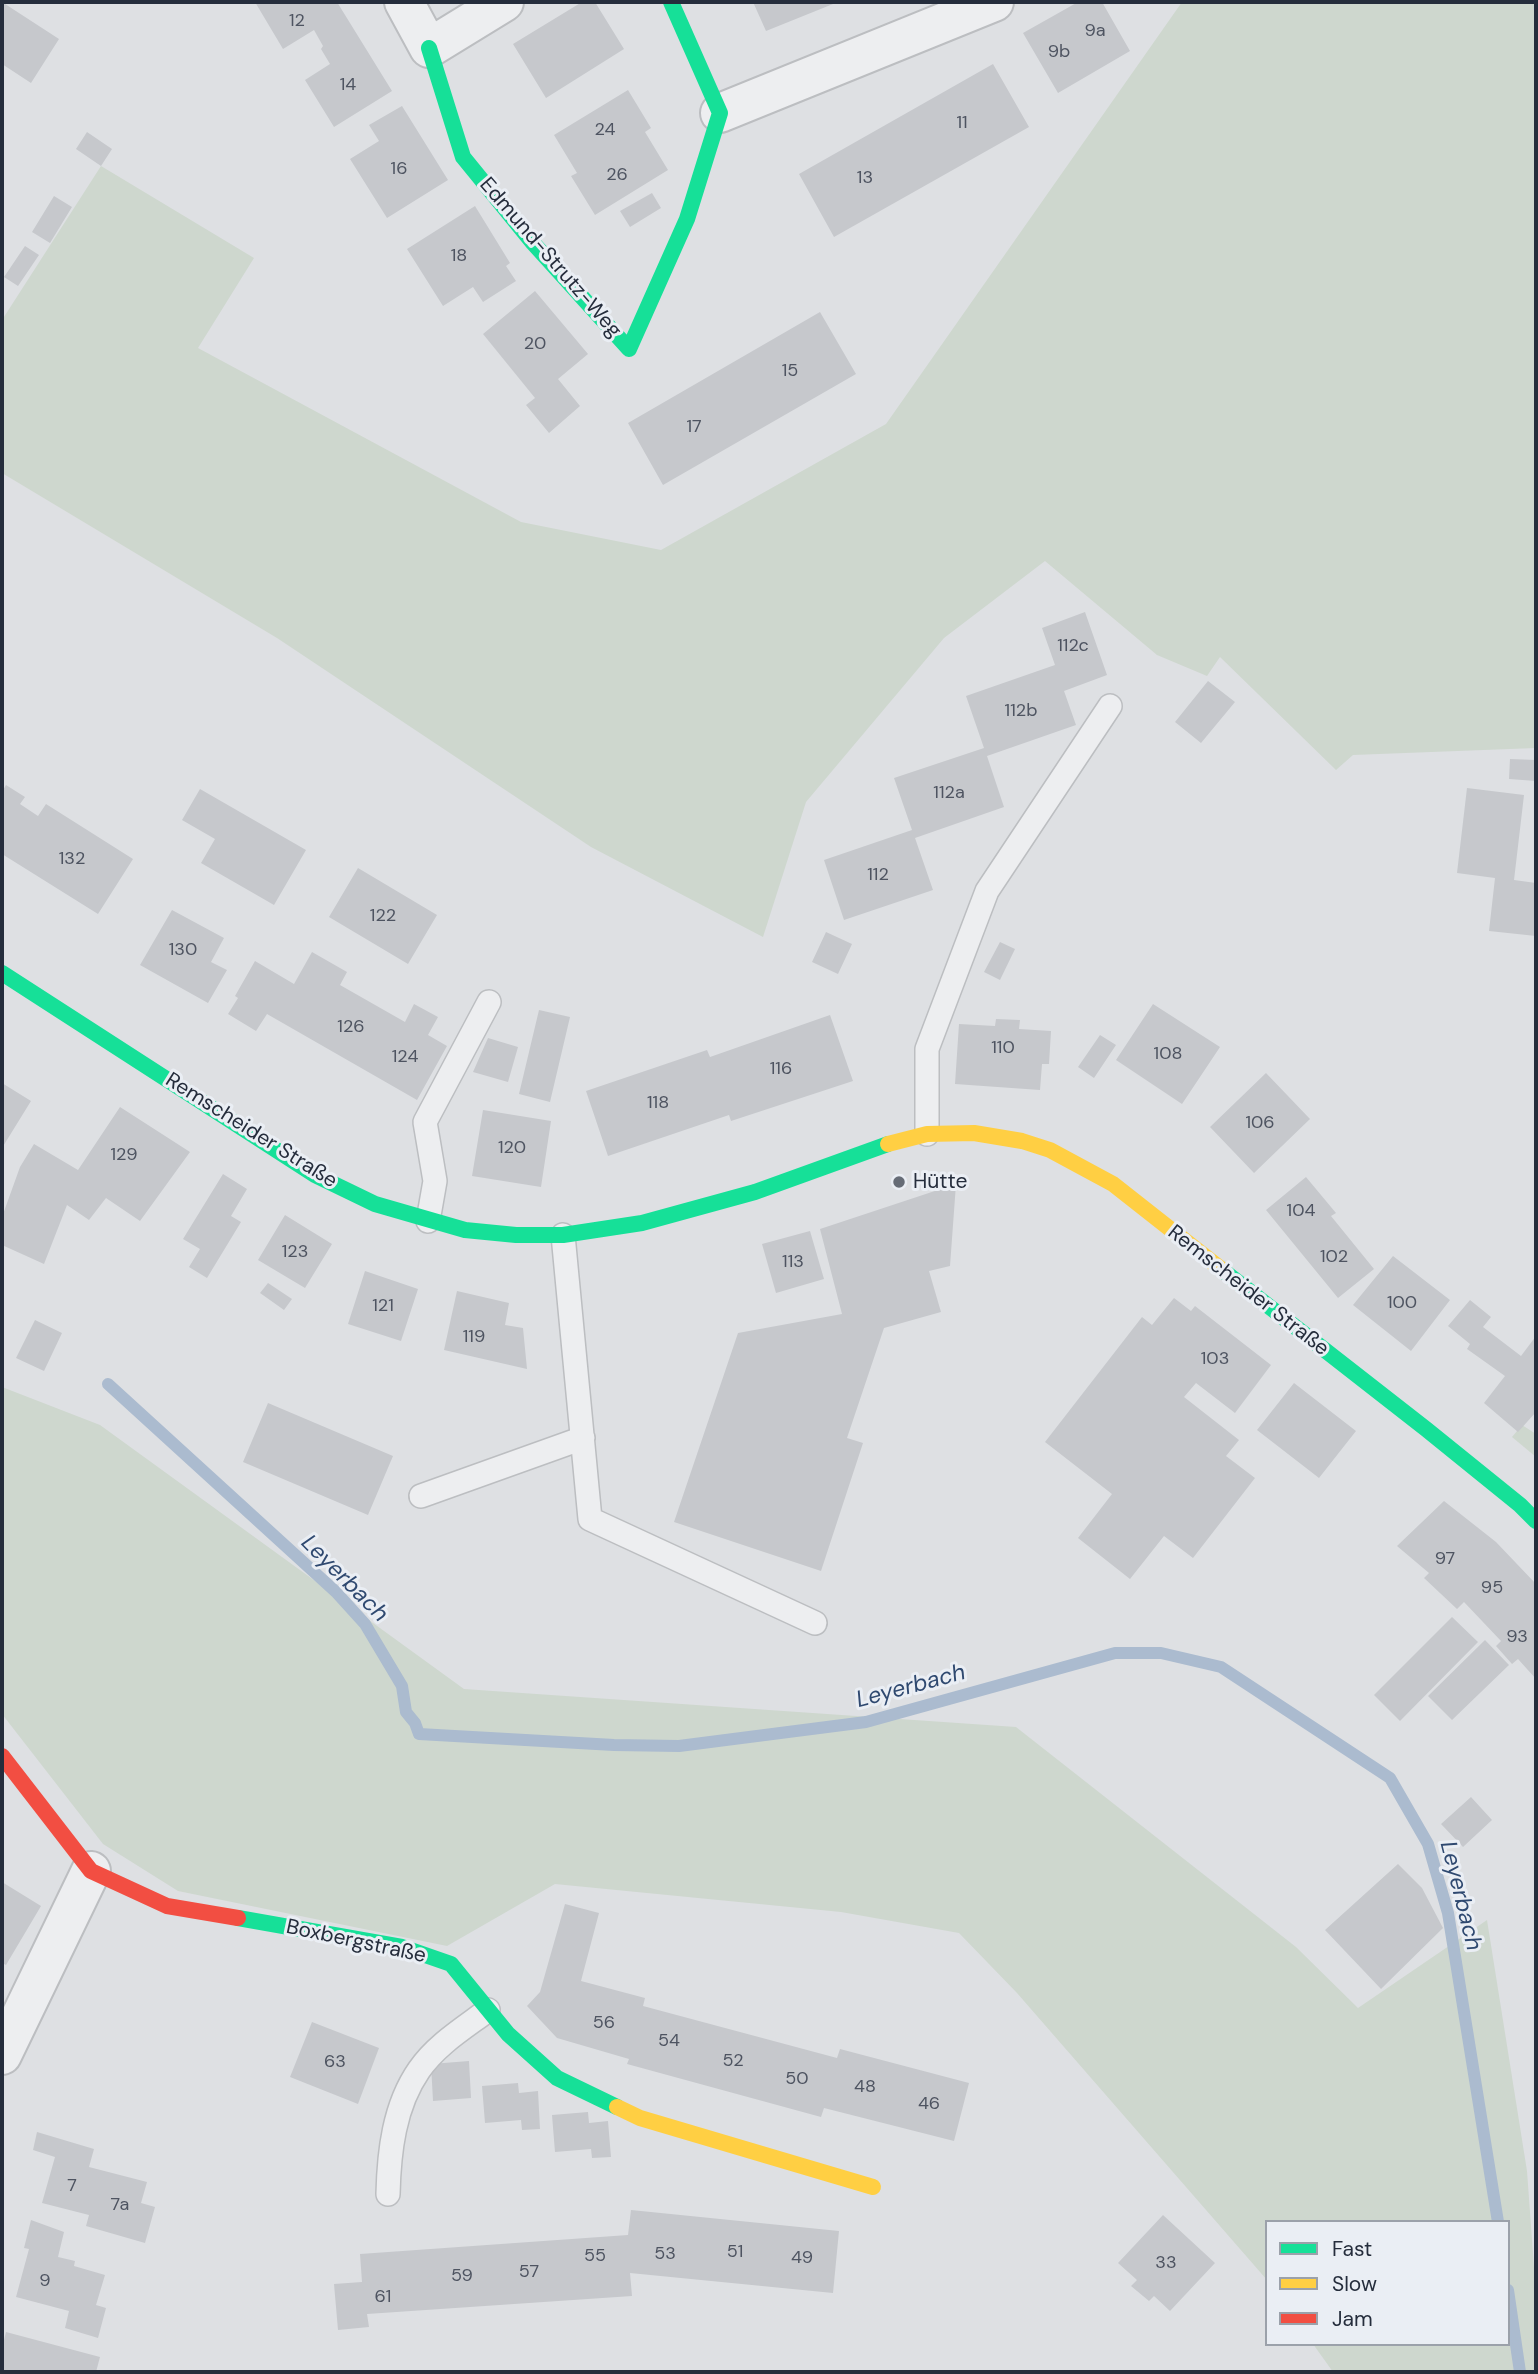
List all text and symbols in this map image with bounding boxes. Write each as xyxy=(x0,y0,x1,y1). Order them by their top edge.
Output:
house number: 12 xyxy=(289,10,305,32)
house number: 9a xyxy=(1084,20,1106,42)
house number: 9b xyxy=(1048,41,1070,63)
house number: 14 xyxy=(340,74,356,96)
house number: 11 xyxy=(956,112,968,134)
house number: 24 xyxy=(595,119,615,141)
house number: 16 xyxy=(391,158,407,180)
house number: 26 xyxy=(606,164,628,186)
house number: 13 xyxy=(857,167,873,189)
street label: Edmund-Strutz-Weg xyxy=(474,173,626,343)
house number: 18 xyxy=(451,245,467,267)
house number: 20 xyxy=(524,333,546,355)
house number: 15 xyxy=(782,360,798,382)
house number: 17 xyxy=(686,416,702,438)
house number: 112c xyxy=(1057,635,1089,657)
house number: 112b xyxy=(1005,700,1037,722)
house number: 112a xyxy=(933,782,965,804)
house number: 132 xyxy=(59,848,85,870)
house number: 112 xyxy=(867,864,889,886)
house number: 122 xyxy=(370,905,396,927)
house number: 130 xyxy=(169,939,197,961)
house number: 126 xyxy=(337,1016,365,1038)
house number: 110 xyxy=(991,1037,1015,1059)
house number: 108 xyxy=(1154,1043,1182,1065)
house number: 124 xyxy=(392,1046,418,1068)
house number: 116 xyxy=(770,1058,792,1080)
street label: Remscheider Straße xyxy=(161,1068,341,1194)
house number: 118 xyxy=(647,1092,669,1114)
house number: 106 xyxy=(1245,1112,1275,1134)
house number: 120 xyxy=(498,1137,526,1159)
house number: 129 xyxy=(110,1144,138,1166)
place label: Hütte xyxy=(913,1169,967,1195)
marker: Hütte xyxy=(891,1174,907,1190)
house number: 104 xyxy=(1287,1200,1315,1222)
street label: Remscheider Straße xyxy=(1162,1220,1334,1362)
house number: 123 xyxy=(282,1241,308,1263)
house number: 102 xyxy=(1320,1246,1348,1268)
house number: 113 xyxy=(782,1251,804,1273)
house number: 100 xyxy=(1387,1292,1417,1314)
house number: 121 xyxy=(372,1295,394,1317)
house number: 119 xyxy=(463,1326,485,1348)
house number: 103 xyxy=(1201,1348,1229,1370)
water label: Leyerbach xyxy=(295,1530,393,1628)
house number: 97 xyxy=(1435,1548,1455,1570)
house number: 95 xyxy=(1481,1577,1503,1599)
house number: 93 xyxy=(1506,1626,1528,1648)
water label: Leyerbach xyxy=(853,1659,969,1715)
water label: Leyerbach xyxy=(1433,1838,1487,1954)
street label: Boxbergstraße xyxy=(284,1915,428,1969)
house number: 56 xyxy=(593,2012,615,2034)
house number: 54 xyxy=(658,2030,680,2052)
house number: 52 xyxy=(722,2050,744,2072)
house number: 63 xyxy=(324,2051,346,2073)
house number: 50 xyxy=(785,2068,809,2090)
house number: 48 xyxy=(854,2076,876,2098)
house number: 46 xyxy=(918,2093,940,2115)
house number: 7 xyxy=(67,2175,77,2197)
house number: 7a xyxy=(111,2194,129,2216)
legend xyxy=(1265,2220,1510,2346)
text: Fast xyxy=(1332,2235,1372,2263)
house number: 51 xyxy=(727,2241,743,2263)
house number: 53 xyxy=(654,2243,676,2265)
house number: 55 xyxy=(584,2245,606,2267)
house number: 49 xyxy=(791,2247,813,2269)
house number: 33 xyxy=(1155,2252,1177,2274)
house number: 57 xyxy=(519,2261,539,2283)
house number: 59 xyxy=(451,2265,473,2287)
house number: 9 xyxy=(39,2270,51,2292)
text: Slow xyxy=(1332,2270,1377,2298)
house number: 61 xyxy=(375,2286,391,2308)
text: Jam xyxy=(1332,2305,1373,2333)

